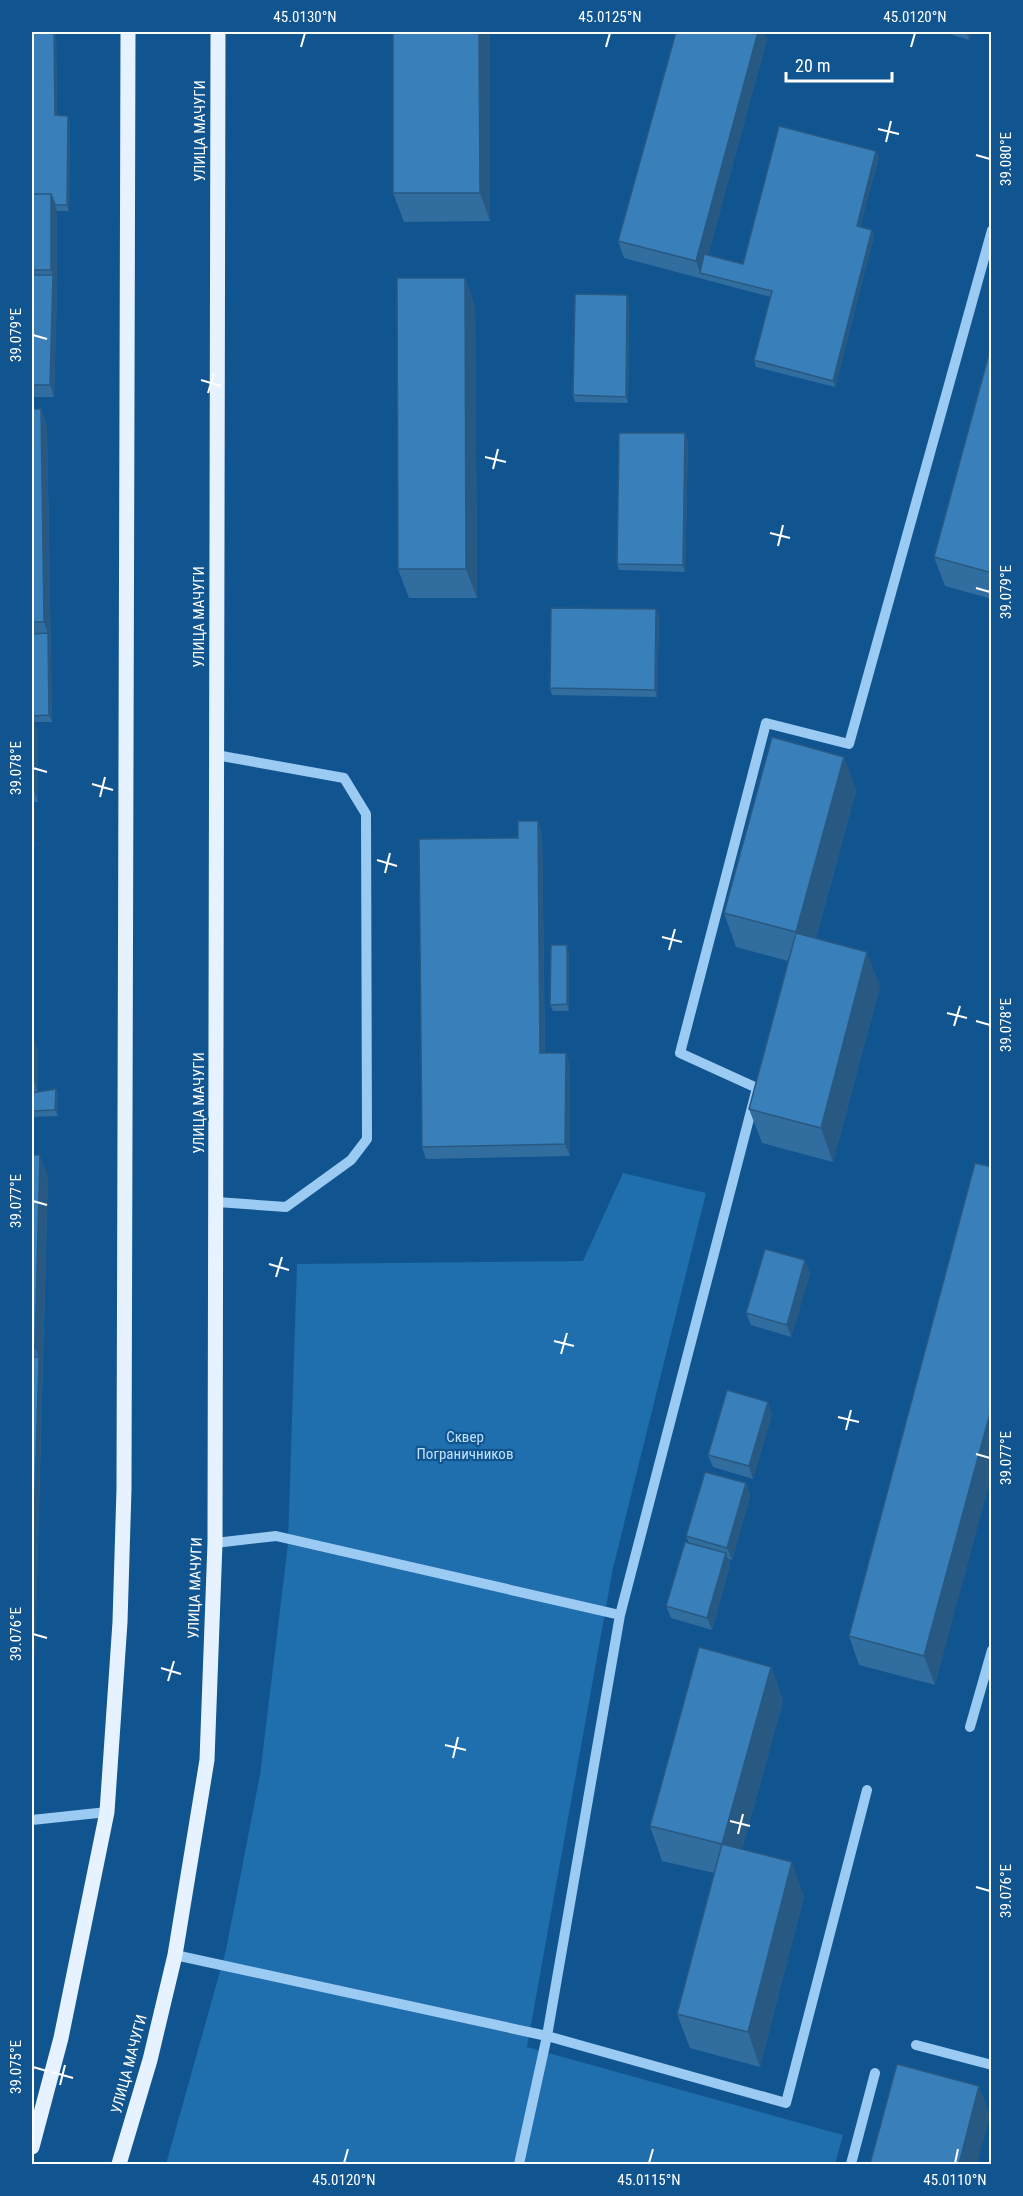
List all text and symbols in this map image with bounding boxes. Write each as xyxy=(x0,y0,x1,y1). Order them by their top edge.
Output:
text: 45.0130°N xyxy=(273,8,337,26)
text: 45.0125°N xyxy=(578,8,642,26)
text: 45.0120°N xyxy=(883,8,947,26)
scale bar xyxy=(786,45,892,83)
text: 20 m xyxy=(795,55,830,76)
street label: УЛИЦА МАЧУГИ xyxy=(191,80,209,182)
text: 39.080°E xyxy=(997,132,1015,186)
text: 39.079°E xyxy=(7,308,25,362)
text: 39.079°E xyxy=(997,565,1015,619)
street label: УЛИЦА МАЧУГИ xyxy=(190,566,208,668)
text: 39.078°E xyxy=(7,741,25,795)
text: 39.078°E xyxy=(997,998,1015,1052)
street label: УЛИЦА МАЧУГИ xyxy=(190,1052,208,1154)
text: 39.077°E xyxy=(7,1174,25,1228)
park label: Сквер Пограничников xyxy=(417,1428,513,1463)
text: 39.077°E xyxy=(997,1431,1015,1485)
street label: УЛИЦА МАЧУГИ xyxy=(184,1537,206,1639)
text: 39.076°E xyxy=(7,1607,25,1661)
text: 39.076°E xyxy=(997,1864,1015,1918)
street label: УЛИЦА МАЧУГИ xyxy=(107,2013,151,2115)
text: 39.075°E xyxy=(7,2040,25,2094)
text: 45.0120°N xyxy=(312,2171,376,2189)
text: 45.0115°N xyxy=(617,2171,681,2189)
text: 45.0110°N xyxy=(923,2171,987,2189)

